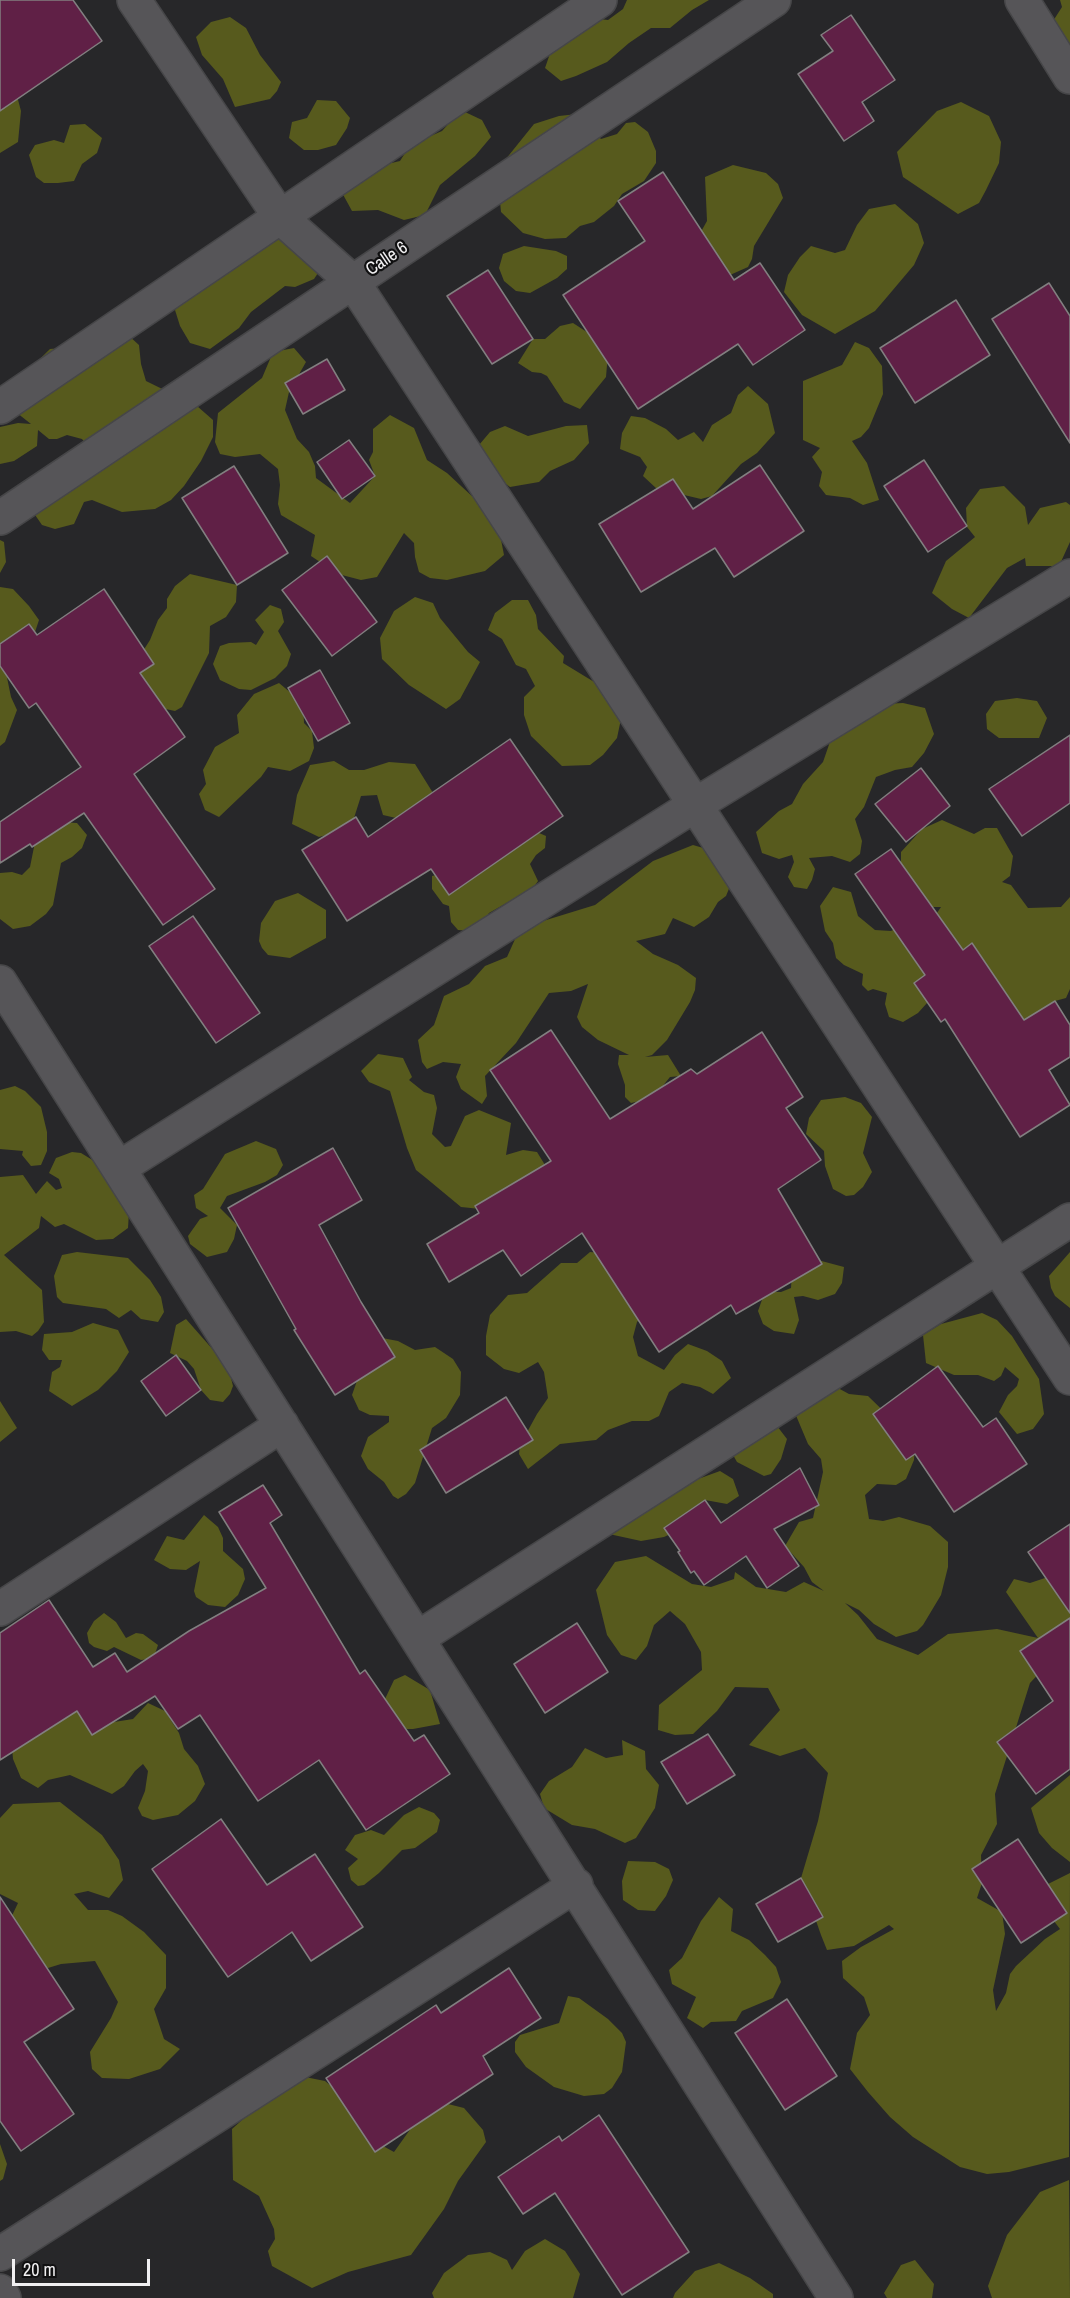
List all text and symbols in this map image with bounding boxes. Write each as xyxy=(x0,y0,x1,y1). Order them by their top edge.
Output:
street label: Calle 6 xyxy=(362,237,412,281)
scale bar xyxy=(15,2247,153,2285)
text: 20 m xyxy=(23,2257,56,2282)

